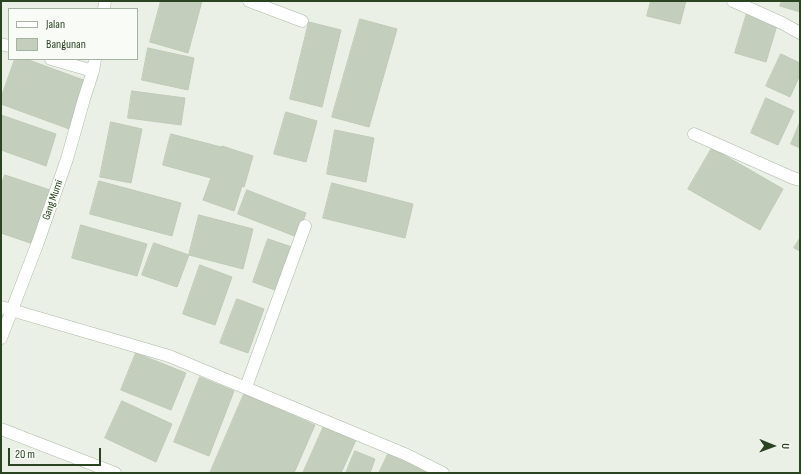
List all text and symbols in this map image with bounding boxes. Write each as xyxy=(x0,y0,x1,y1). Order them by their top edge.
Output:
legend xyxy=(8,8,138,60)
text: Jalan xyxy=(46,17,65,32)
text: Bangunan xyxy=(46,37,86,52)
street label: Gang Murni xyxy=(40,178,66,222)
north arrow xyxy=(753,426,793,466)
scale bar xyxy=(10,440,103,466)
text: U xyxy=(779,443,792,449)
text: 20 m xyxy=(15,447,35,462)

